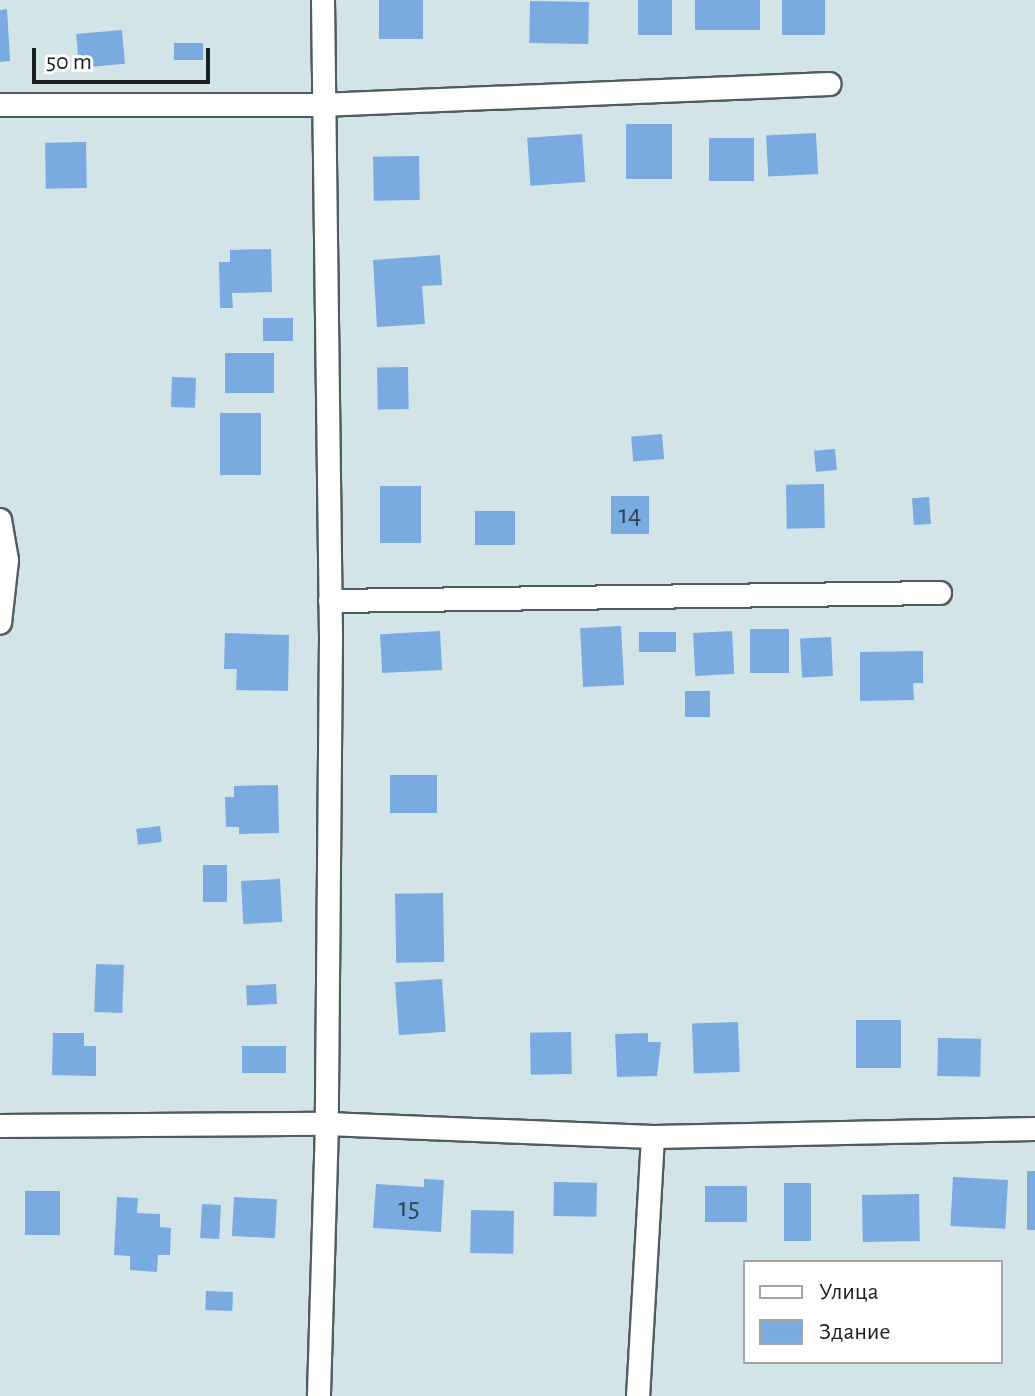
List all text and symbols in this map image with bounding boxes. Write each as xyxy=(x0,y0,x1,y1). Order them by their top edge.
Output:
scale bar xyxy=(36,32,214,82)
text: 50 m xyxy=(46,50,92,74)
house number: 14 xyxy=(618,498,642,532)
house number: 15 xyxy=(398,1191,420,1225)
legend xyxy=(743,1260,1003,1364)
text: Улица xyxy=(819,1280,879,1304)
text: Здание xyxy=(819,1320,890,1344)

